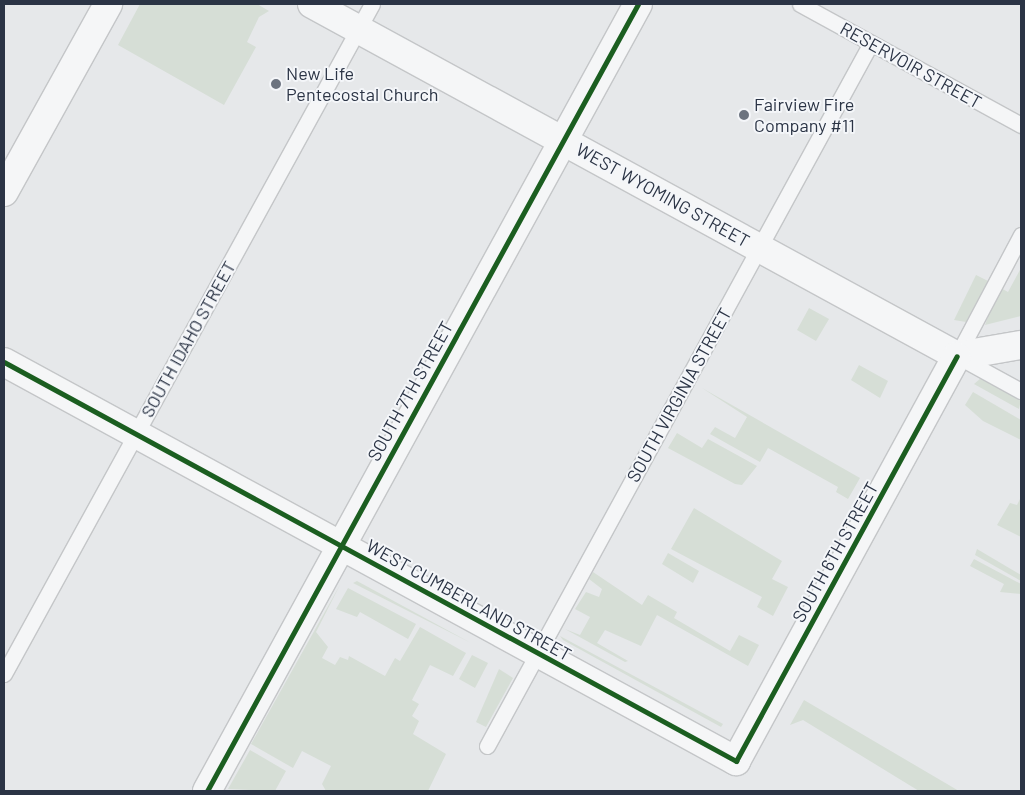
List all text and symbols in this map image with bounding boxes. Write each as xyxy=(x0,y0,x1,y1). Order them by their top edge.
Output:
street label: RESERVOIR STREET xyxy=(837,17,985,113)
place label: New Life Pentecostal Church xyxy=(286,63,439,106)
marker: New Life Pentecostal Church xyxy=(270,78,282,90)
place label: Fairview Fire Company #11 xyxy=(754,94,855,136)
marker: Fairview Fire Company #11 xyxy=(738,109,750,121)
street label: WEST WYOMING STREET xyxy=(573,138,753,252)
street label: SOUTH IDAHO STREET xyxy=(136,257,240,421)
street label: SOUTH VIRGINIA STREET xyxy=(622,304,736,486)
street label: SOUTH 7TH STREET xyxy=(363,317,457,465)
street label: SOUTH 6TH STREET xyxy=(787,478,883,626)
street label: WEST CUMBERLAND STREET xyxy=(363,535,575,665)

